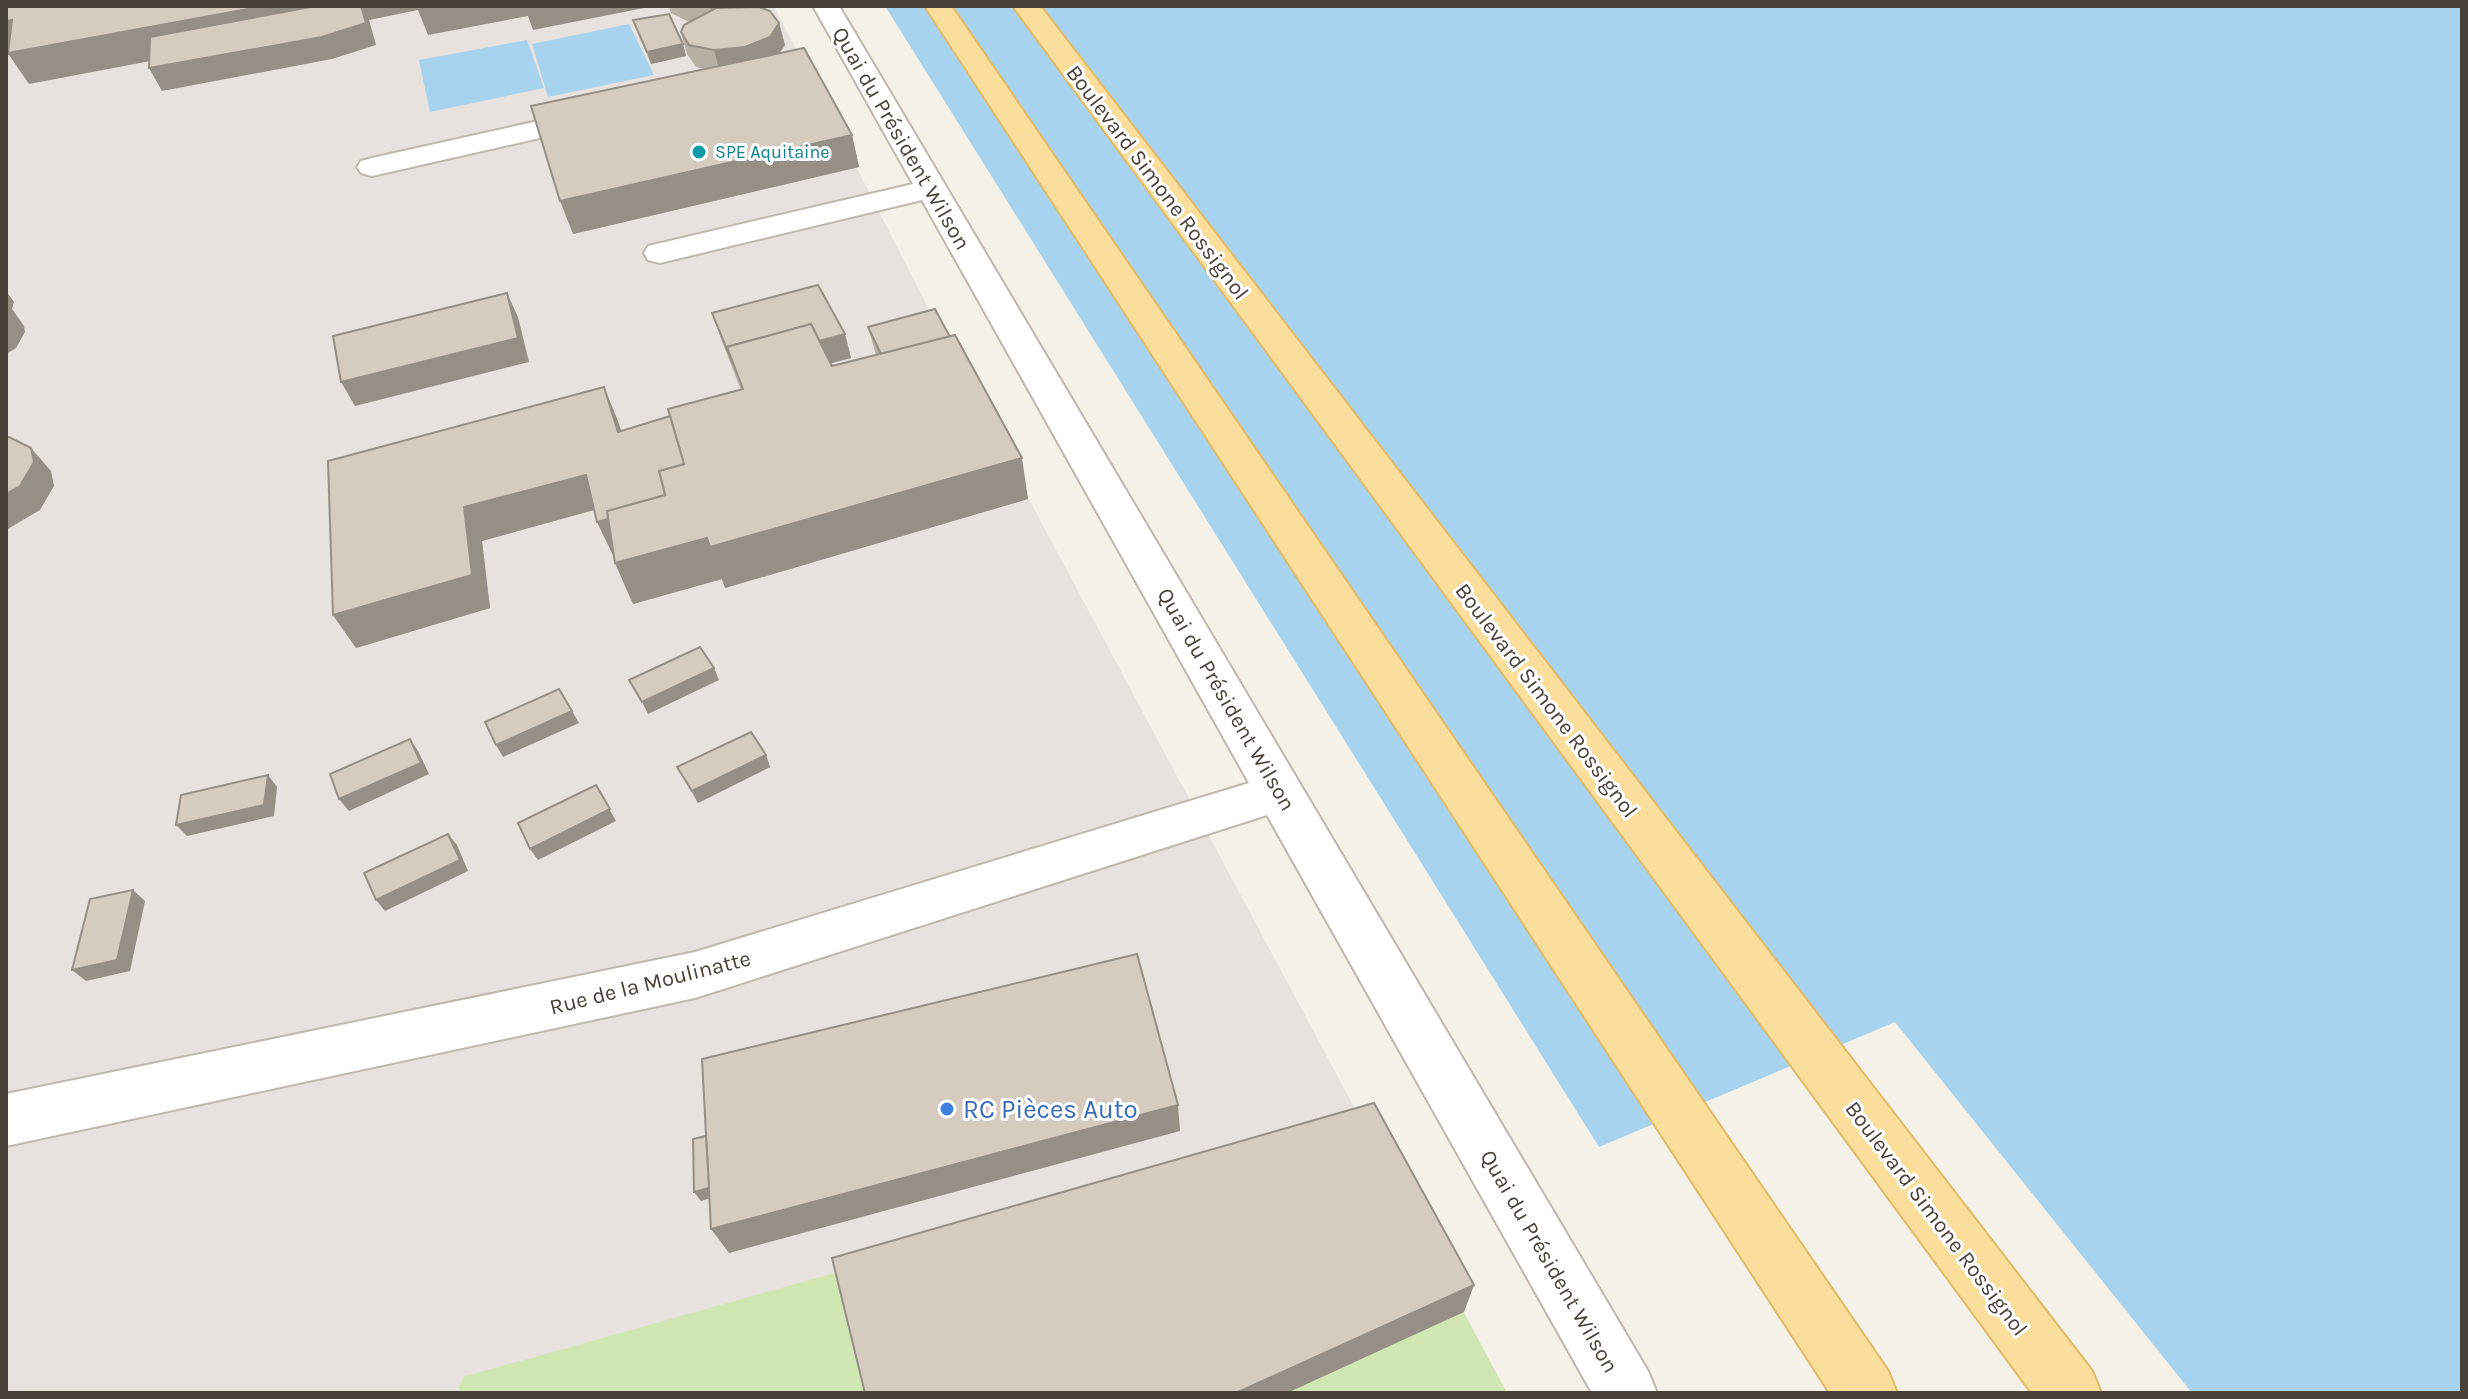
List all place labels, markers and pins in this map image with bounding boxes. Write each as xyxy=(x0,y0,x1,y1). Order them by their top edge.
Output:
place label: SPE Aquitaine xyxy=(715,141,830,163)
marker: SPE Aquitaine xyxy=(690,143,708,161)
place label: RC Pièces Auto xyxy=(963,1094,1138,1125)
marker: RC Pièces Auto xyxy=(938,1100,956,1118)

